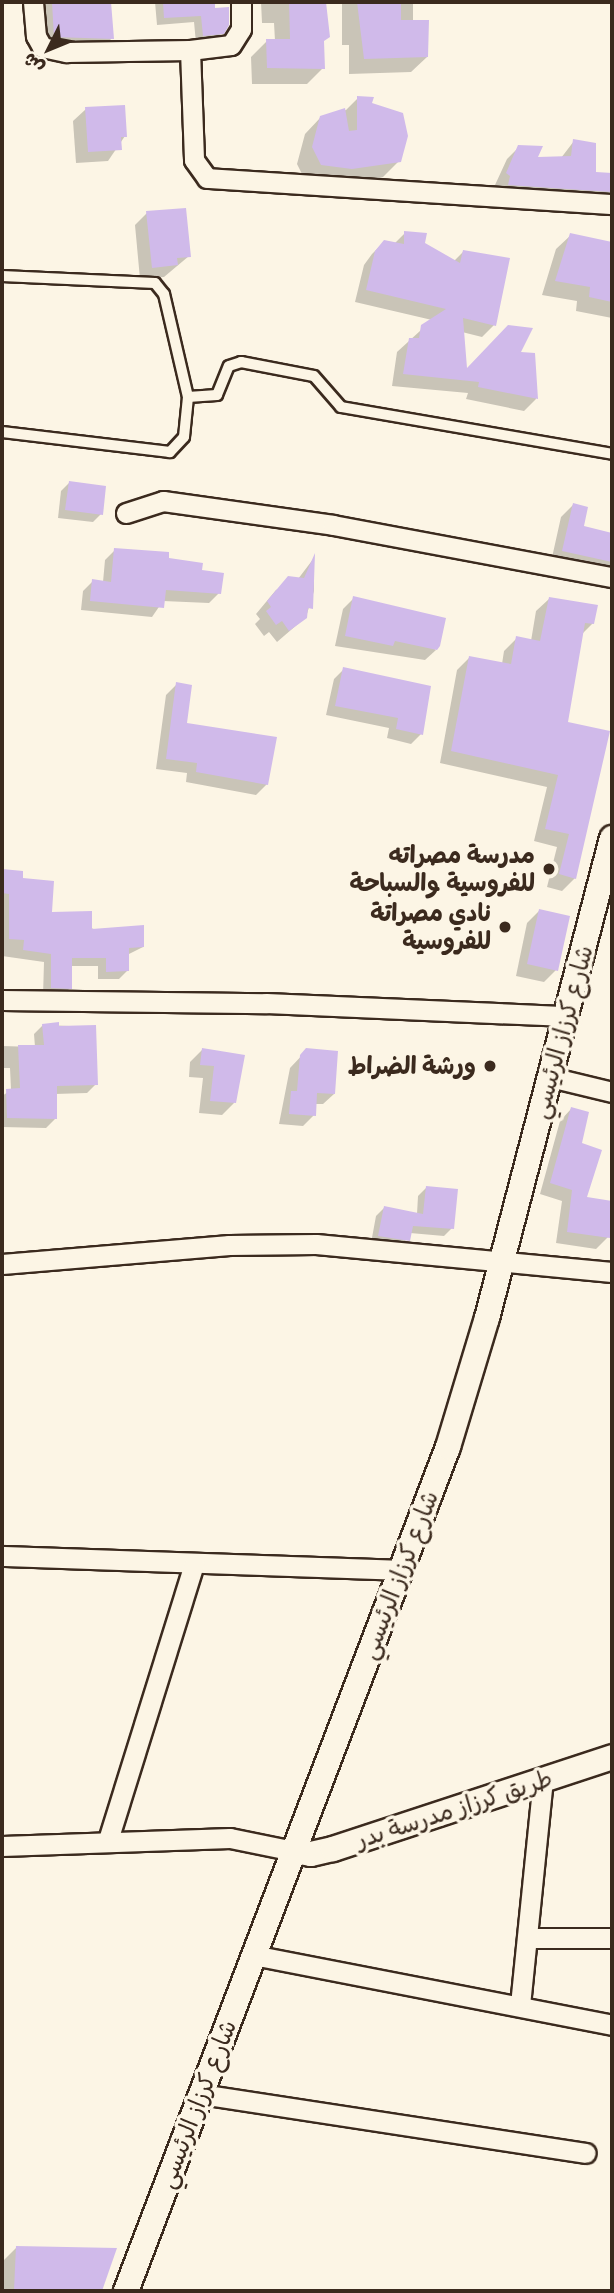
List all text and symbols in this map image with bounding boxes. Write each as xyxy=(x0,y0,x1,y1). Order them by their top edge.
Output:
north arrow xyxy=(14,14,84,84)
text: ش xyxy=(18,48,49,79)
place label: مدرسة مصراته للفروسية والسباحة xyxy=(349,841,535,897)
marker: مدرسة مصراته للفروسية والسباحة xyxy=(541,861,557,877)
place label: نادي مصراتة للفروسية xyxy=(370,899,491,955)
marker: نادي مصراتة للفروسية xyxy=(497,919,513,935)
street label: شارع كرزاز الرئيسي xyxy=(525,942,599,1122)
place label: ورشة الضراط xyxy=(348,1052,476,1080)
marker: ورشة الضراط xyxy=(482,1058,498,1074)
street label: شارع كرزاز الرئيسي xyxy=(354,1487,444,1663)
street label: طريق كرزاز مدرسة بدر xyxy=(352,1764,556,1854)
street label: شارع كرزاز الرئيسي xyxy=(152,2016,242,2192)

